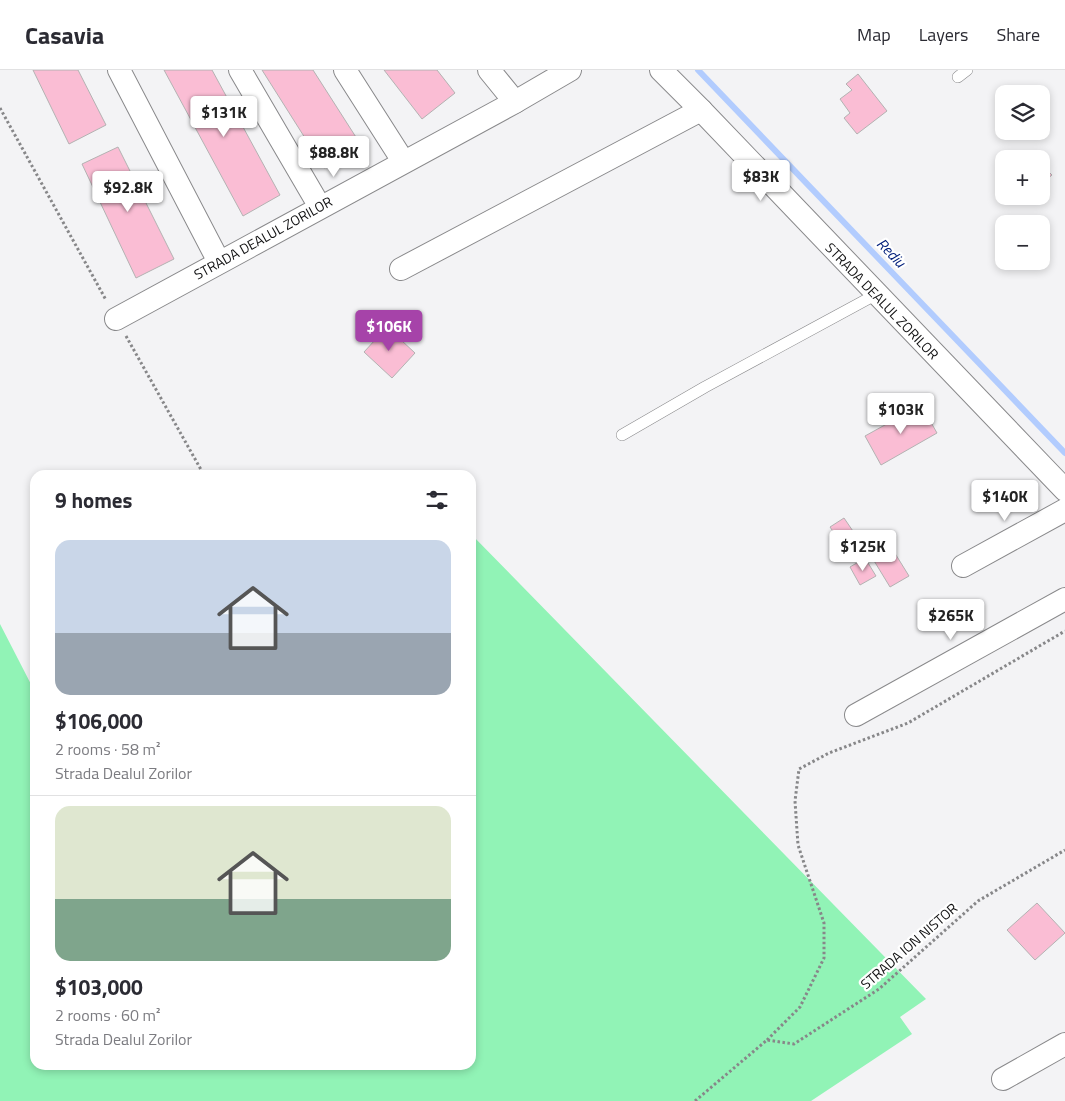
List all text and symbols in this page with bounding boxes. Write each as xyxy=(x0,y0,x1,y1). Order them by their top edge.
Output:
text: Casavia xyxy=(25,17,104,53)
text: Map xyxy=(857,21,891,48)
text: Layers xyxy=(919,21,968,48)
text: Share xyxy=(996,21,1040,48)
map controls xyxy=(995,85,1050,270)
button: layers xyxy=(995,85,1050,140)
pin: $131K xyxy=(189,96,259,138)
text: $131K xyxy=(201,100,247,124)
pin: $88.8K xyxy=(293,136,375,178)
text: $88.8K xyxy=(309,140,359,164)
button: + xyxy=(995,150,1050,205)
pin: $83K xyxy=(731,160,791,202)
text: $83K xyxy=(743,164,779,188)
pin: $92.8K xyxy=(87,170,169,213)
text: $92.8K xyxy=(103,175,153,199)
street label: STRADA DEALUL ZORILOR xyxy=(190,191,336,284)
button: − xyxy=(995,215,1050,270)
water label: Rediu xyxy=(871,233,912,274)
street label: STRADA DEALUL ZORILOR xyxy=(821,237,944,364)
pin: $106K xyxy=(354,310,424,352)
text: $106K xyxy=(366,314,412,338)
pin: $103K xyxy=(866,392,936,435)
text: $103K xyxy=(878,397,924,421)
pin: $140K xyxy=(970,480,1040,522)
text: 9 homes xyxy=(55,484,132,516)
text: $140K xyxy=(982,484,1028,508)
icon: filters xyxy=(423,486,451,514)
pin: $125K xyxy=(828,530,898,572)
text: $125K xyxy=(840,534,886,558)
icon: home xyxy=(208,573,298,663)
pin: $265K xyxy=(916,598,986,641)
text: $265K xyxy=(928,603,974,627)
text: $106,000 xyxy=(55,705,143,737)
text: 2 rooms · 58 m² xyxy=(55,737,160,761)
text: Strada Dealul Zorilor xyxy=(55,761,192,785)
icon: home xyxy=(208,838,298,928)
street label: STRADA ION NISTOR xyxy=(855,897,962,994)
text: $103,000 xyxy=(55,971,143,1003)
text: 2 rooms · 60 m² xyxy=(55,1003,160,1027)
text: Strada Dealul Zorilor xyxy=(55,1027,192,1051)

